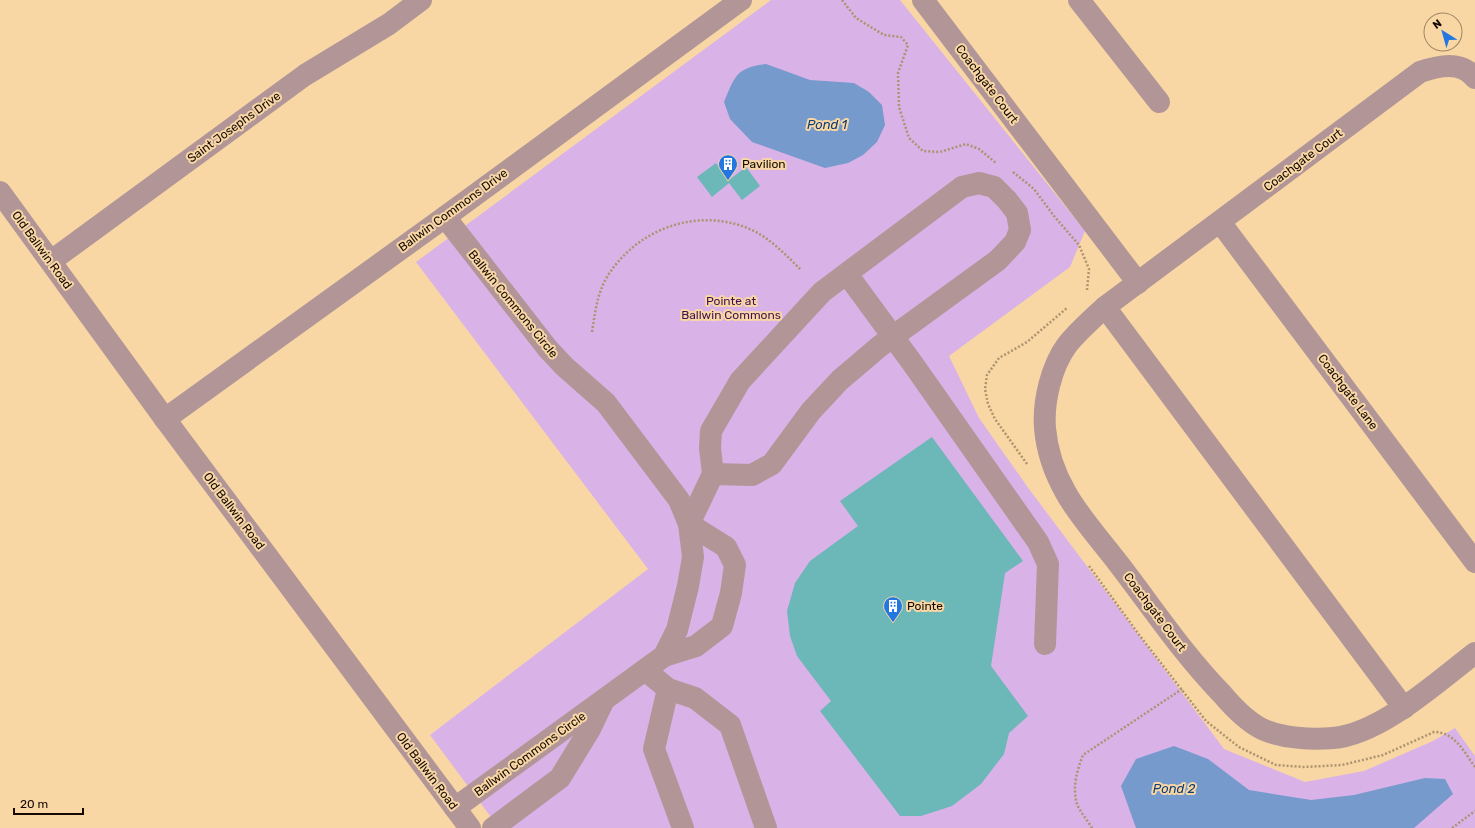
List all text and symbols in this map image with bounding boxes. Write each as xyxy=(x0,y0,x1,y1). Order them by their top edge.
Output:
north arrow xyxy=(1423,12,1463,52)
text: N xyxy=(1430,17,1444,32)
street label: Coachgate Court xyxy=(953,42,1021,126)
street label: Saint Josephs Drive xyxy=(185,88,283,165)
water label: Pond 1 xyxy=(807,117,848,132)
street label: Coachgate Court xyxy=(1261,126,1345,194)
building icon: Pavilion xyxy=(717,153,739,181)
place label: Pavilion xyxy=(742,157,786,171)
street label: Ballwin Commons Drive xyxy=(396,166,511,254)
street label: Old Ballwin Road xyxy=(9,208,75,292)
street label: Ballwin Commons Circle xyxy=(465,247,561,361)
park label: Pointe at Ballwin Commons xyxy=(681,294,781,322)
street label: Coachgate Lane xyxy=(1315,351,1381,433)
street label: Old Ballwin Road xyxy=(200,470,268,552)
street label: Coachgate Court xyxy=(1121,570,1189,654)
building icon: Pointe xyxy=(882,595,904,623)
place label: Pointe xyxy=(907,599,943,613)
street label: Ballwin Commons Circle xyxy=(472,709,589,799)
street label: Old Ballwin Road xyxy=(393,730,461,812)
water label: Pond 2 xyxy=(1153,781,1196,796)
scale bar xyxy=(14,790,83,816)
text: 20 m xyxy=(20,797,48,811)

